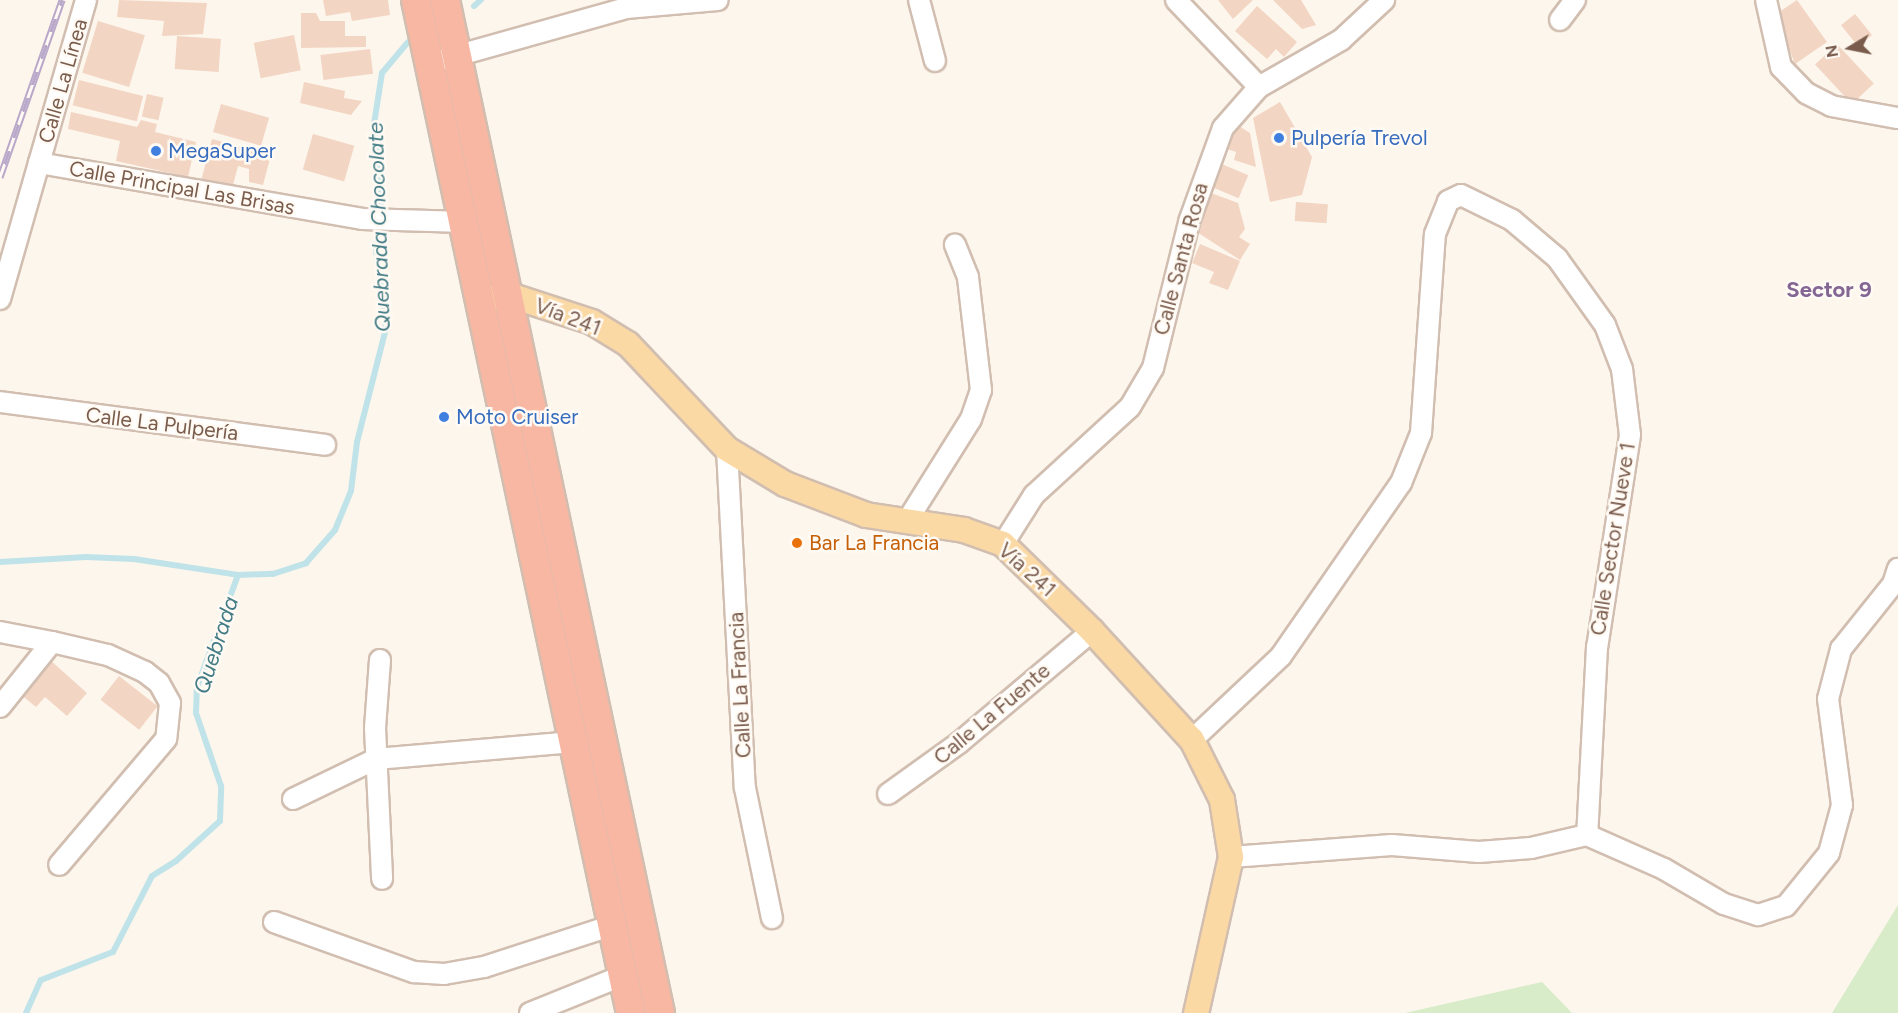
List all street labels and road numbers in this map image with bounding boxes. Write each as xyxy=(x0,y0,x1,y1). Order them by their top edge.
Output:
street label: Calle La Línea xyxy=(33,16,93,146)
street label: Calle Principal Las Brisas xyxy=(67,156,297,220)
street label: Calle Santa Rosa xyxy=(1149,180,1213,338)
street label: Vía 241 xyxy=(531,293,605,341)
street label: Calle La Pulpería xyxy=(84,402,240,446)
street label: Calle Sector Nueve 1 xyxy=(1585,441,1641,637)
street label: Vía 241 xyxy=(993,538,1061,602)
street label: Calle La Francia xyxy=(724,611,756,759)
street label: Calle La Fuente xyxy=(929,658,1055,770)

